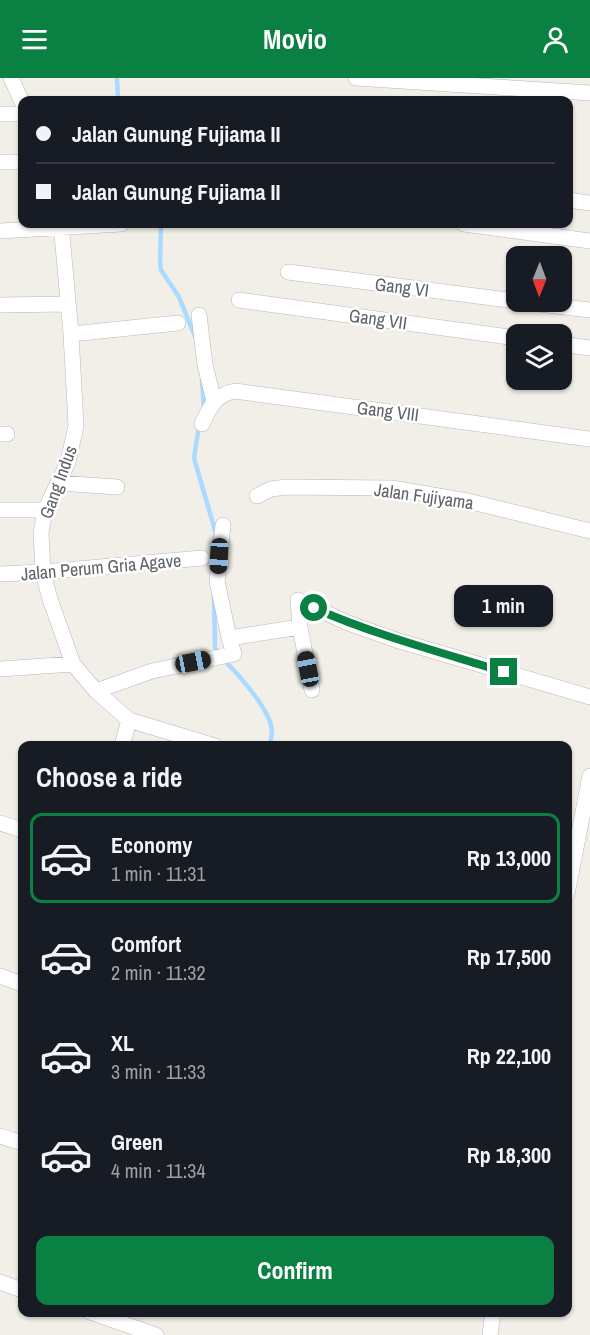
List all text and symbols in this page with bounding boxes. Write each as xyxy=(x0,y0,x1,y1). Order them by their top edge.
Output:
text: Movio xyxy=(263,21,327,57)
icon: menu xyxy=(18,23,51,56)
icon: person xyxy=(539,23,572,56)
text: Jalan Gunung Fujiama II xyxy=(72,119,281,149)
text: Jalan Gunung Fujiama II xyxy=(72,177,281,207)
north arrow xyxy=(506,246,572,312)
map controls xyxy=(506,246,572,390)
street label: Gang VI xyxy=(374,271,430,303)
street label: Gang VII xyxy=(347,303,409,335)
button: layers xyxy=(506,324,572,390)
street label: Gang VIII xyxy=(356,395,420,427)
street label: Gang Indus xyxy=(33,442,83,522)
street label: Jalan Fujiyama xyxy=(373,477,475,515)
car xyxy=(209,538,229,574)
street label: Jalan Perum Gria Agave xyxy=(20,548,182,586)
callout: 1 min xyxy=(454,585,554,627)
text: 1 min xyxy=(482,592,525,619)
route start xyxy=(300,594,327,621)
car xyxy=(174,650,212,674)
car xyxy=(296,650,320,688)
route end xyxy=(490,658,517,685)
text: Choose a ride xyxy=(36,759,182,795)
text: Economy xyxy=(111,830,192,860)
icon: car xyxy=(39,831,93,885)
text: Rp 13,000 xyxy=(467,843,551,873)
text: 1 min · 11:31 xyxy=(111,860,206,887)
text: Comfort xyxy=(111,929,181,959)
icon: car xyxy=(39,930,93,984)
text: Rp 17,500 xyxy=(467,942,551,972)
text: 2 min · 11:32 xyxy=(111,959,206,986)
text: XL xyxy=(111,1028,134,1058)
icon: car xyxy=(39,1029,93,1083)
text: Rp 22,100 xyxy=(467,1041,551,1071)
text: 3 min · 11:33 xyxy=(111,1058,206,1085)
text: Green xyxy=(111,1127,163,1157)
icon: car xyxy=(39,1128,93,1182)
text: Rp 18,300 xyxy=(467,1140,551,1170)
text: 4 min · 11:34 xyxy=(111,1157,206,1184)
button: Confirm xyxy=(36,1236,554,1305)

